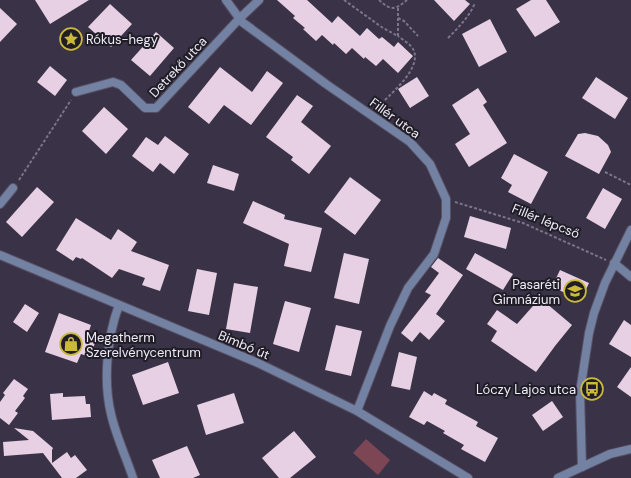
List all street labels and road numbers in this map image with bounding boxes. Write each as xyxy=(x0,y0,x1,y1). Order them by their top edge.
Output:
street label: Detrekő utca xyxy=(145,33,211,101)
street label: Fillér utca xyxy=(366,94,424,142)
street label: Fillér lépcső xyxy=(510,200,583,242)
street label: Bimbó út xyxy=(216,327,272,363)

